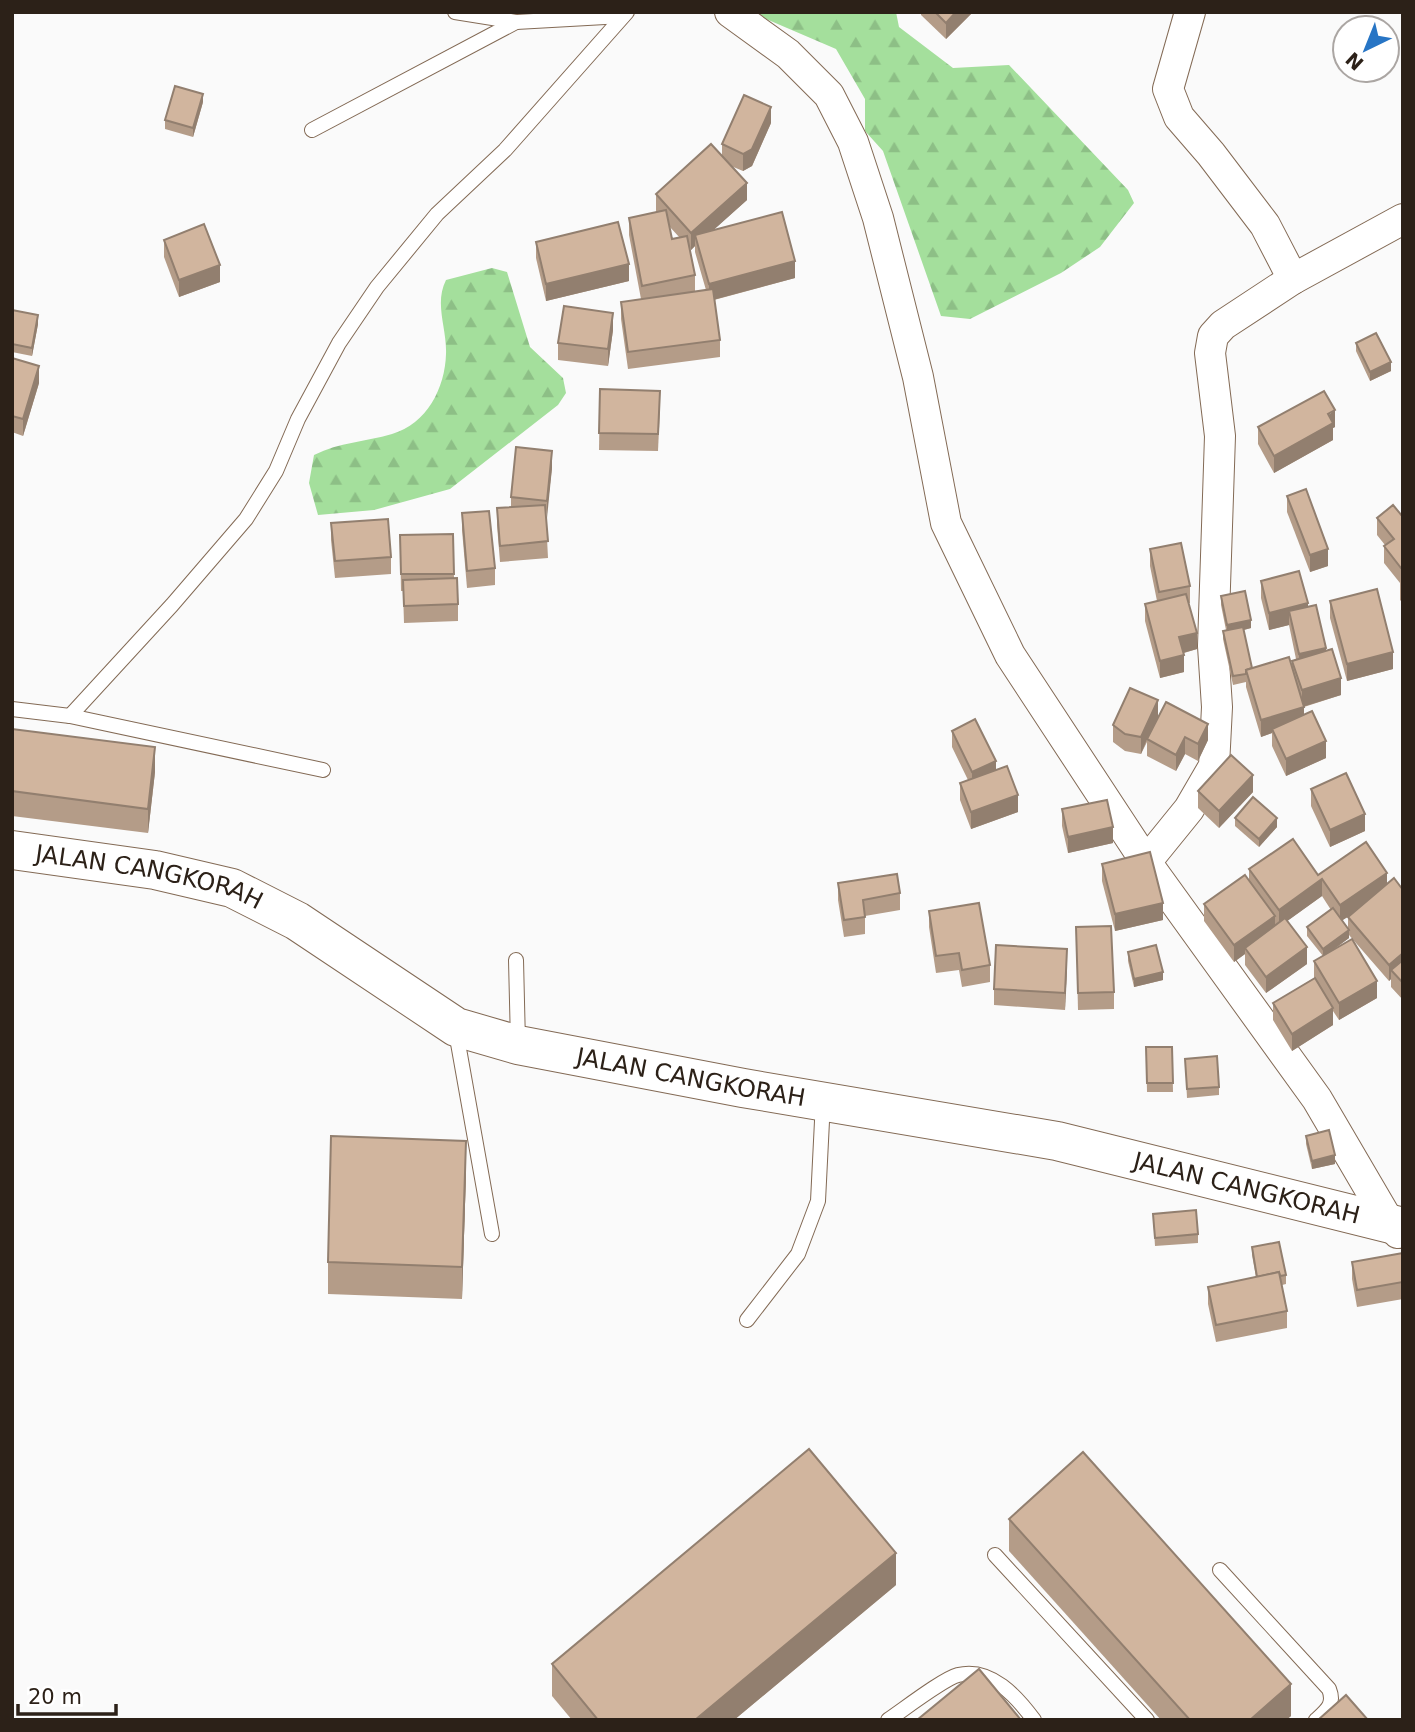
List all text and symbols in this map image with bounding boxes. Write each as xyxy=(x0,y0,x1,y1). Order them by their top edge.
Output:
north arrow xyxy=(1331,14,1401,84)
text: N xyxy=(1341,48,1368,75)
street label: JALAN CANGKORAH xyxy=(32,839,267,915)
street label: JALAN CANGKORAH xyxy=(572,1042,807,1112)
street label: JALAN CANGKORAH xyxy=(1129,1146,1363,1230)
scale bar xyxy=(18,1672,116,1716)
text: 20 m xyxy=(28,1685,82,1709)

